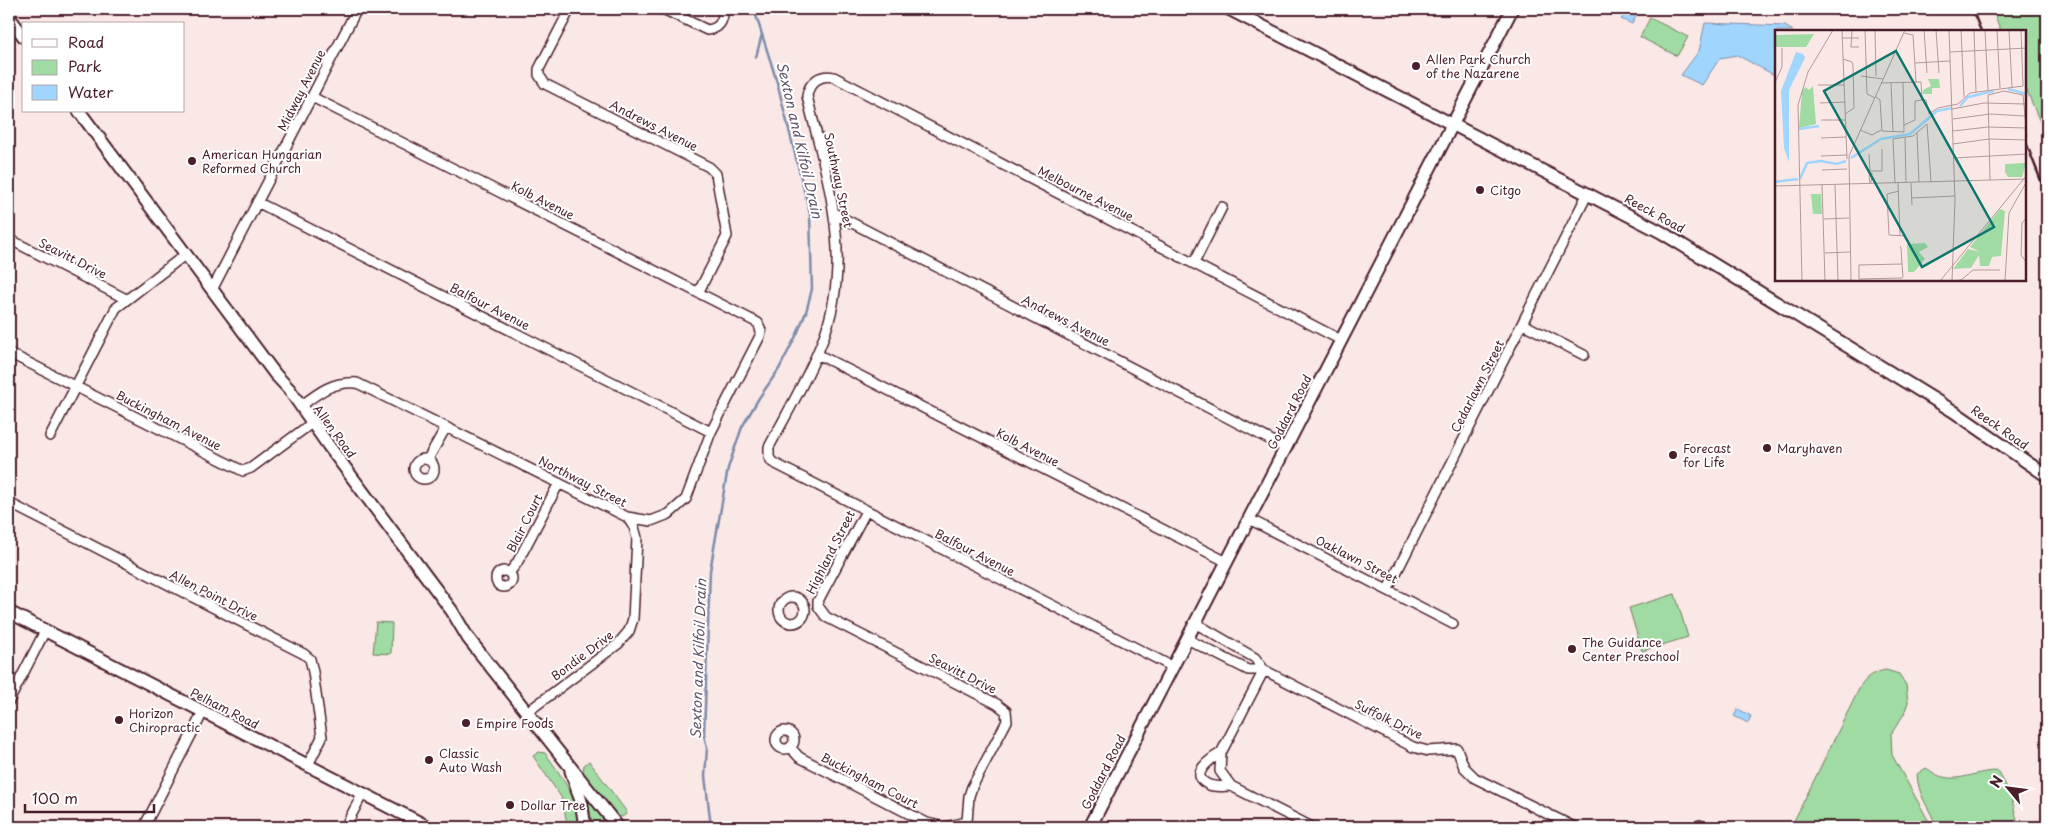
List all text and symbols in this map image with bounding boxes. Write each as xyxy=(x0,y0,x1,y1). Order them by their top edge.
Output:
legend xyxy=(22,22,185,112)
text: Road xyxy=(68,30,104,53)
inset map xyxy=(1775,30,2026,281)
street label: Midway Avenue xyxy=(273,46,330,134)
place label: Allen Park Church of the Nazarene xyxy=(1426,50,1531,82)
text: Park xyxy=(68,54,102,77)
water label: Sexton and Kilfoil Drain xyxy=(772,60,828,221)
marker: Allen Park Church of the Nazarene xyxy=(1410,60,1422,72)
text: Water xyxy=(68,80,113,103)
street label: Andrews Avenue xyxy=(607,95,702,155)
street label: Southway Street xyxy=(820,131,858,229)
place label: American Hungarian Reformed Church xyxy=(202,145,322,177)
marker: American Hungarian Reformed Church xyxy=(186,155,198,167)
street label: Melbourne Avenue xyxy=(1035,161,1137,225)
street label: Kolb Avenue xyxy=(508,176,578,224)
place label: Citgo xyxy=(1490,181,1521,199)
marker: Citgo xyxy=(1474,184,1486,196)
street label: Reeck Road xyxy=(1622,189,1688,237)
street label: Seavitt Drive xyxy=(36,233,110,283)
street label: Balfour Avenue xyxy=(447,278,534,334)
street label: Andrews Avenue xyxy=(1019,290,1114,350)
street label: Cedarlawn Street xyxy=(1446,336,1508,435)
street label: Goddard Road xyxy=(1262,371,1316,453)
street label: Buckingham Avenue xyxy=(113,386,225,455)
street label: Allen Road xyxy=(309,400,361,462)
street label: Reeck Road xyxy=(1968,401,2032,453)
street label: Kolb Avenue xyxy=(993,423,1063,471)
place label: Forecast for Life xyxy=(1683,439,1731,471)
place label: Maryhaven xyxy=(1777,439,1842,457)
marker: Maryhaven xyxy=(1761,442,1773,454)
marker: Forecast for Life xyxy=(1667,449,1679,461)
street label: Northway Street xyxy=(536,451,630,511)
street label: Blair Court xyxy=(501,490,547,556)
street label: Highland Street xyxy=(801,507,859,597)
street label: Balfour Avenue xyxy=(932,524,1019,580)
street label: Oaklawn Street xyxy=(1313,530,1401,588)
street label: Allen Point Drive xyxy=(167,565,261,625)
water label: Sexton and Kilfoil Drain xyxy=(685,578,711,739)
street label: Bondie Drive xyxy=(547,626,617,684)
place label: The Guidance Center Preschool xyxy=(1582,633,1680,665)
marker: The Guidance Center Preschool xyxy=(1566,643,1578,655)
street label: Seavitt Drive xyxy=(926,648,1000,698)
street label: Pelham Road xyxy=(188,683,262,733)
street label: Suffolk Drive xyxy=(1352,695,1426,743)
place label: Horizon Chiropractic xyxy=(129,704,201,736)
marker: Horizon Chiropractic xyxy=(113,714,125,726)
place label: Empire Foods xyxy=(476,714,554,732)
marker: Empire Foods xyxy=(460,717,472,729)
street label: Goddard Road xyxy=(1076,731,1130,813)
place label: Classic Auto Wash xyxy=(439,744,502,776)
street label: Buckingham Court xyxy=(818,748,922,812)
marker: Classic Auto Wash xyxy=(423,754,435,766)
north arrow xyxy=(1984,764,2034,814)
text: N xyxy=(1984,772,2008,791)
scale bar xyxy=(25,781,154,813)
text: 100 m xyxy=(32,786,78,809)
place label: Dollar Tree xyxy=(520,796,586,814)
marker: Dollar Tree xyxy=(504,799,516,811)

